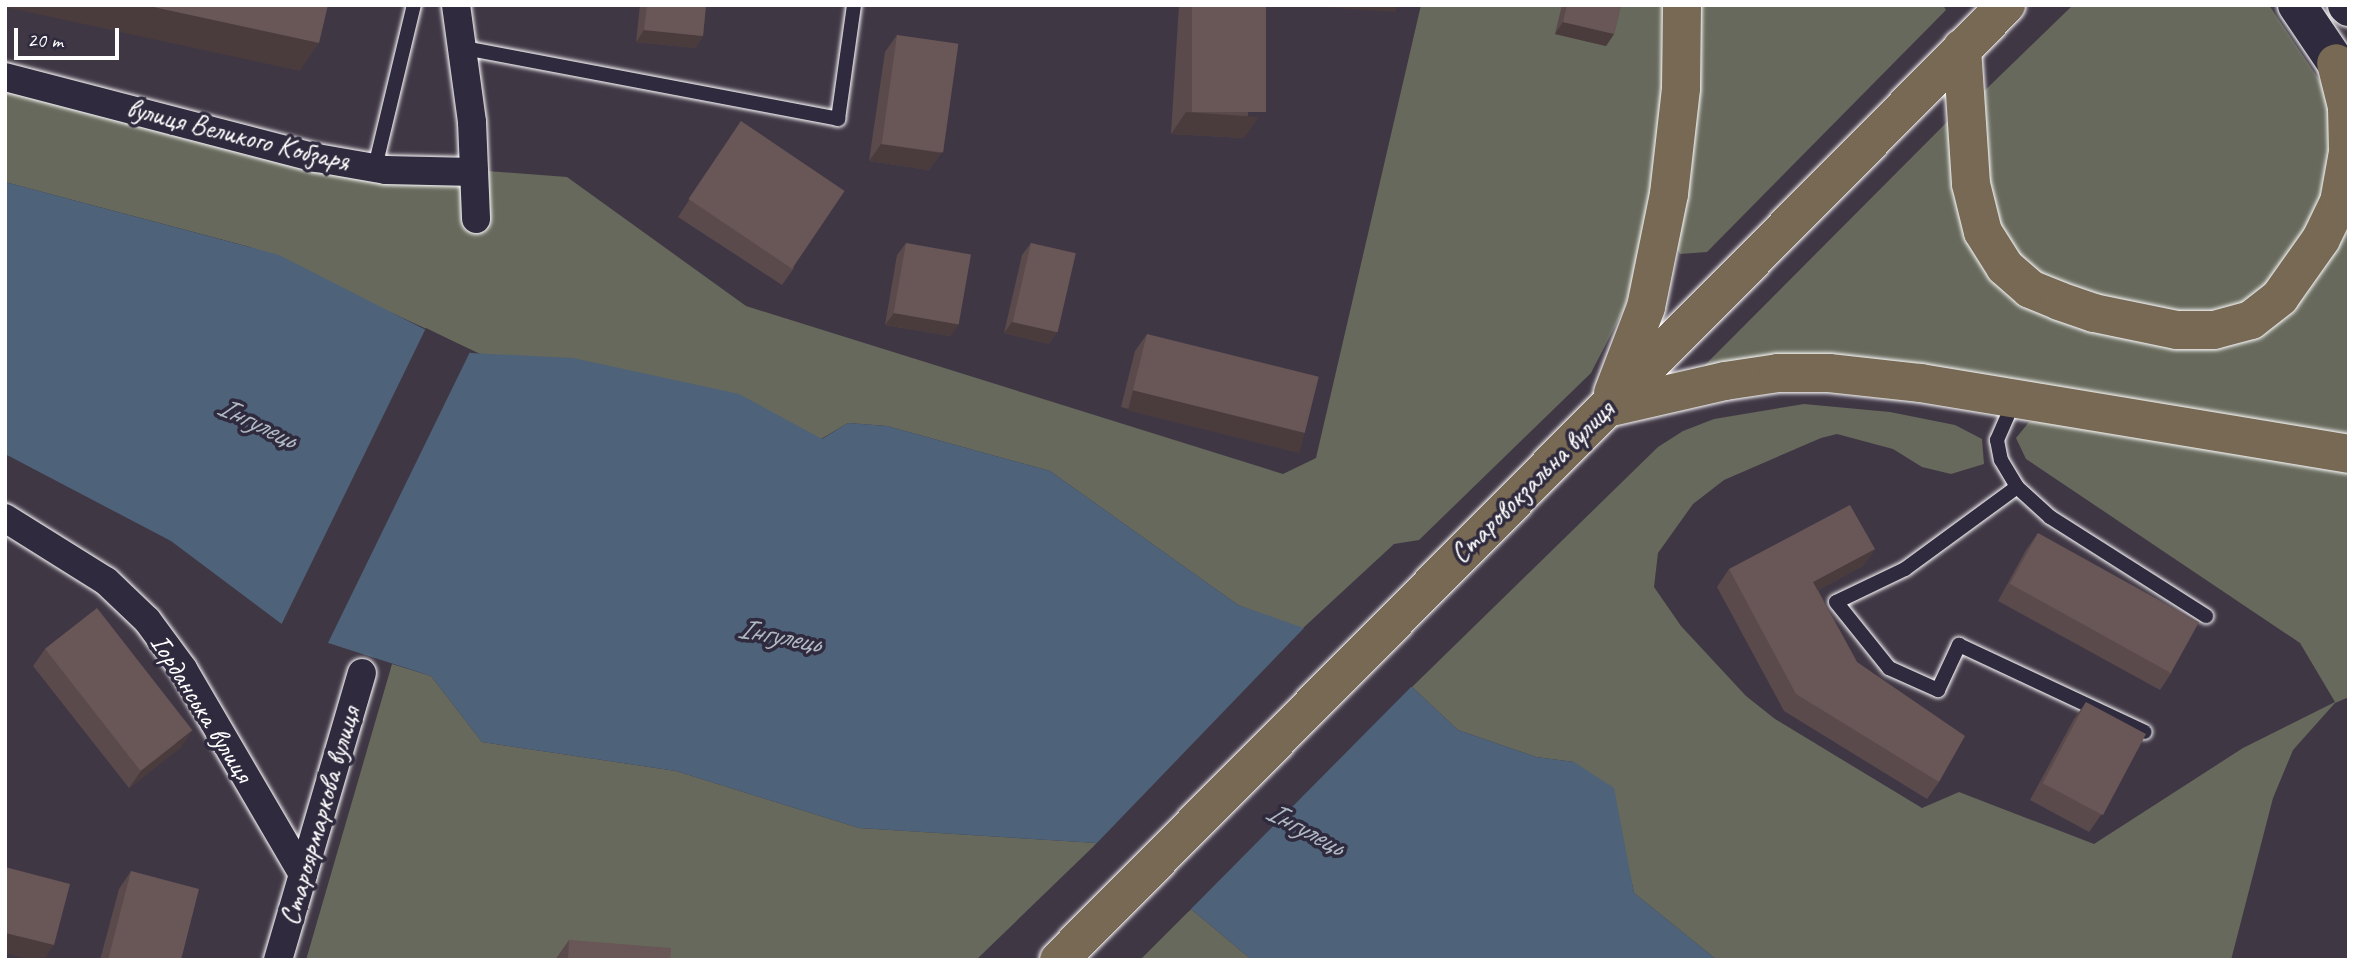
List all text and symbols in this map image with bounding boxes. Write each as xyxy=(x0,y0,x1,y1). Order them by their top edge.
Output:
scale bar xyxy=(18,14,122,58)
text: 20 m xyxy=(27,27,63,53)
street label: вулиця Великого Кобзаря xyxy=(124,91,352,179)
water label: Інгулець xyxy=(212,388,302,456)
street label: Старовокзальна вулиця xyxy=(1443,393,1621,571)
water label: Інгулець xyxy=(735,609,823,661)
street label: Іорданська вулиця xyxy=(143,628,261,788)
street label: Староярмаркова вулиця xyxy=(273,703,367,929)
water label: Інгулець xyxy=(1260,793,1350,863)

